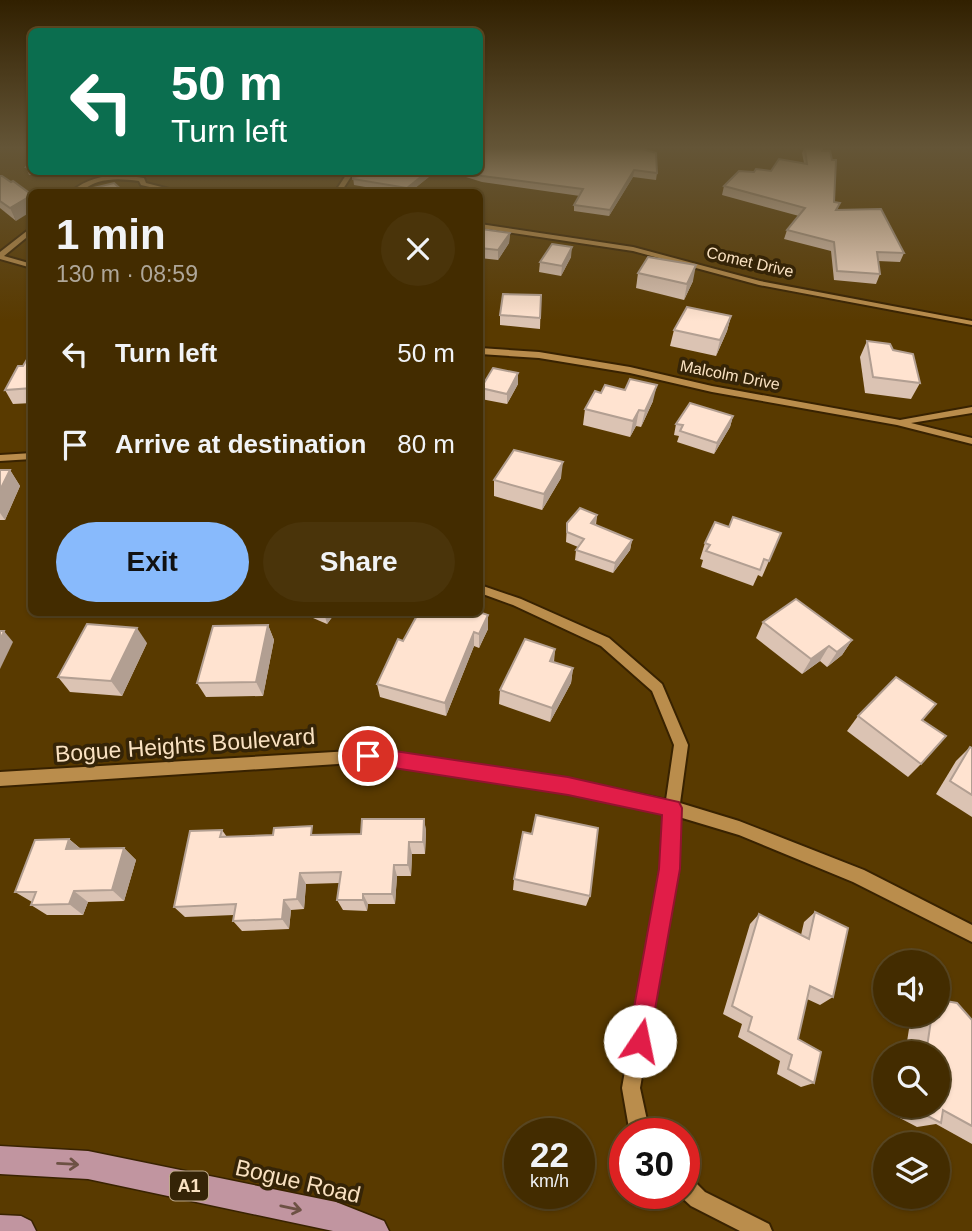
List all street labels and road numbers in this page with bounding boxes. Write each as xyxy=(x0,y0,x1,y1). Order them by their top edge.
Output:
street label: Comet Drive xyxy=(705,244,795,280)
street label: Malcolm Drive xyxy=(679,357,781,393)
street label: Bogue Heights Boulevard xyxy=(54,723,316,767)
street label: Bogue Road xyxy=(233,1154,363,1208)
road number: A1 xyxy=(170,1171,208,1200)

